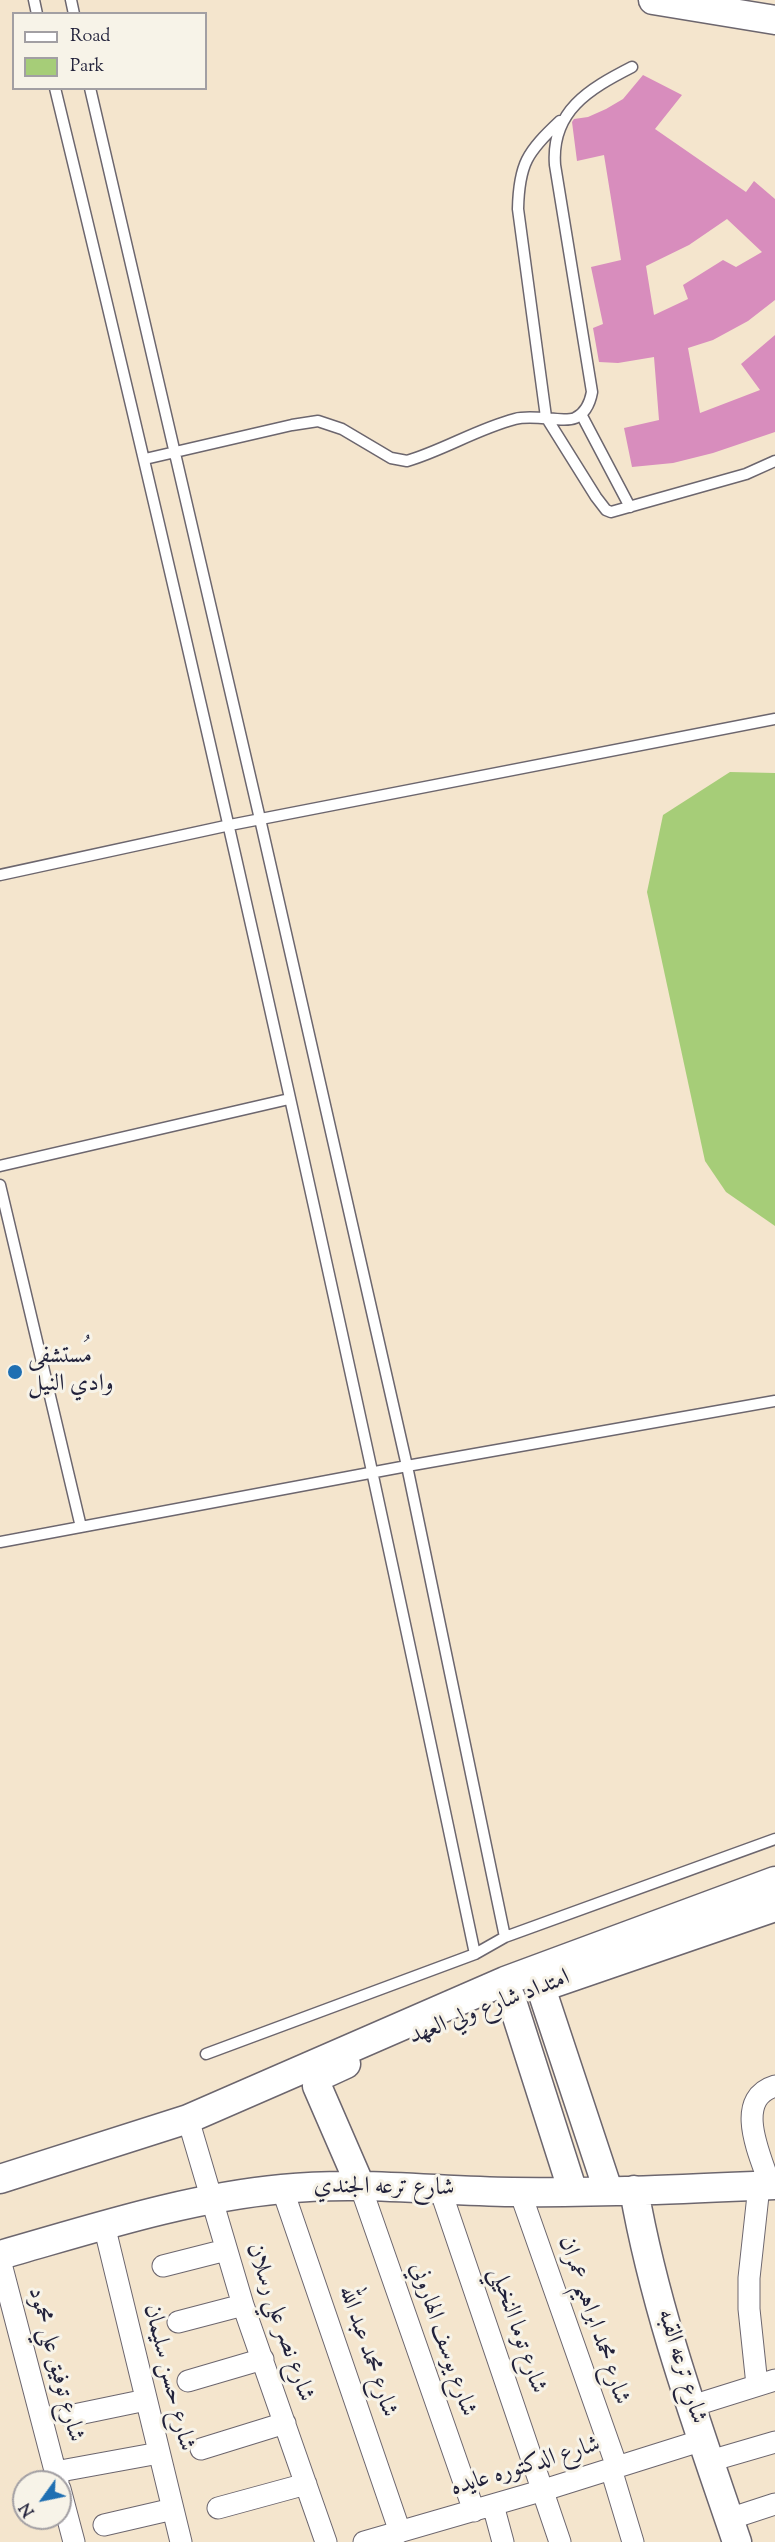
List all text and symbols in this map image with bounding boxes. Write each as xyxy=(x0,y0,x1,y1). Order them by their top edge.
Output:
legend xyxy=(12,12,207,90)
text: Road xyxy=(70,24,110,50)
text: Park xyxy=(70,54,104,80)
place label: مُستشفى وادي النيل xyxy=(28,1344,114,1400)
marker: مُستشفى وادي النيل xyxy=(6,1363,24,1381)
street label: امتداد شارع ولي العهد xyxy=(405,1965,575,2053)
street label: شارع ترعه الجندي xyxy=(313,2173,455,2205)
street label: شارع محمد ابراهيم عمران xyxy=(550,2233,634,2409)
street label: شارع نصر علي رسلان xyxy=(237,2240,319,2406)
street label: شارع يوسف الهاروني xyxy=(401,2259,481,2421)
street label: شارع توما النخيلي xyxy=(481,2264,551,2398)
street label: شارع محمد عبد الله xyxy=(330,2282,402,2422)
street label: شارع توفيق علي محمود xyxy=(19,2284,89,2446)
street label: شارع حسن سليمان xyxy=(135,2301,199,2455)
street label: شارع ترعه القبه xyxy=(649,2306,711,2428)
street label: شارع الدكتوره عايده xyxy=(448,2432,604,2504)
north arrow xyxy=(12,2470,72,2530)
text: N xyxy=(15,2497,41,2521)

